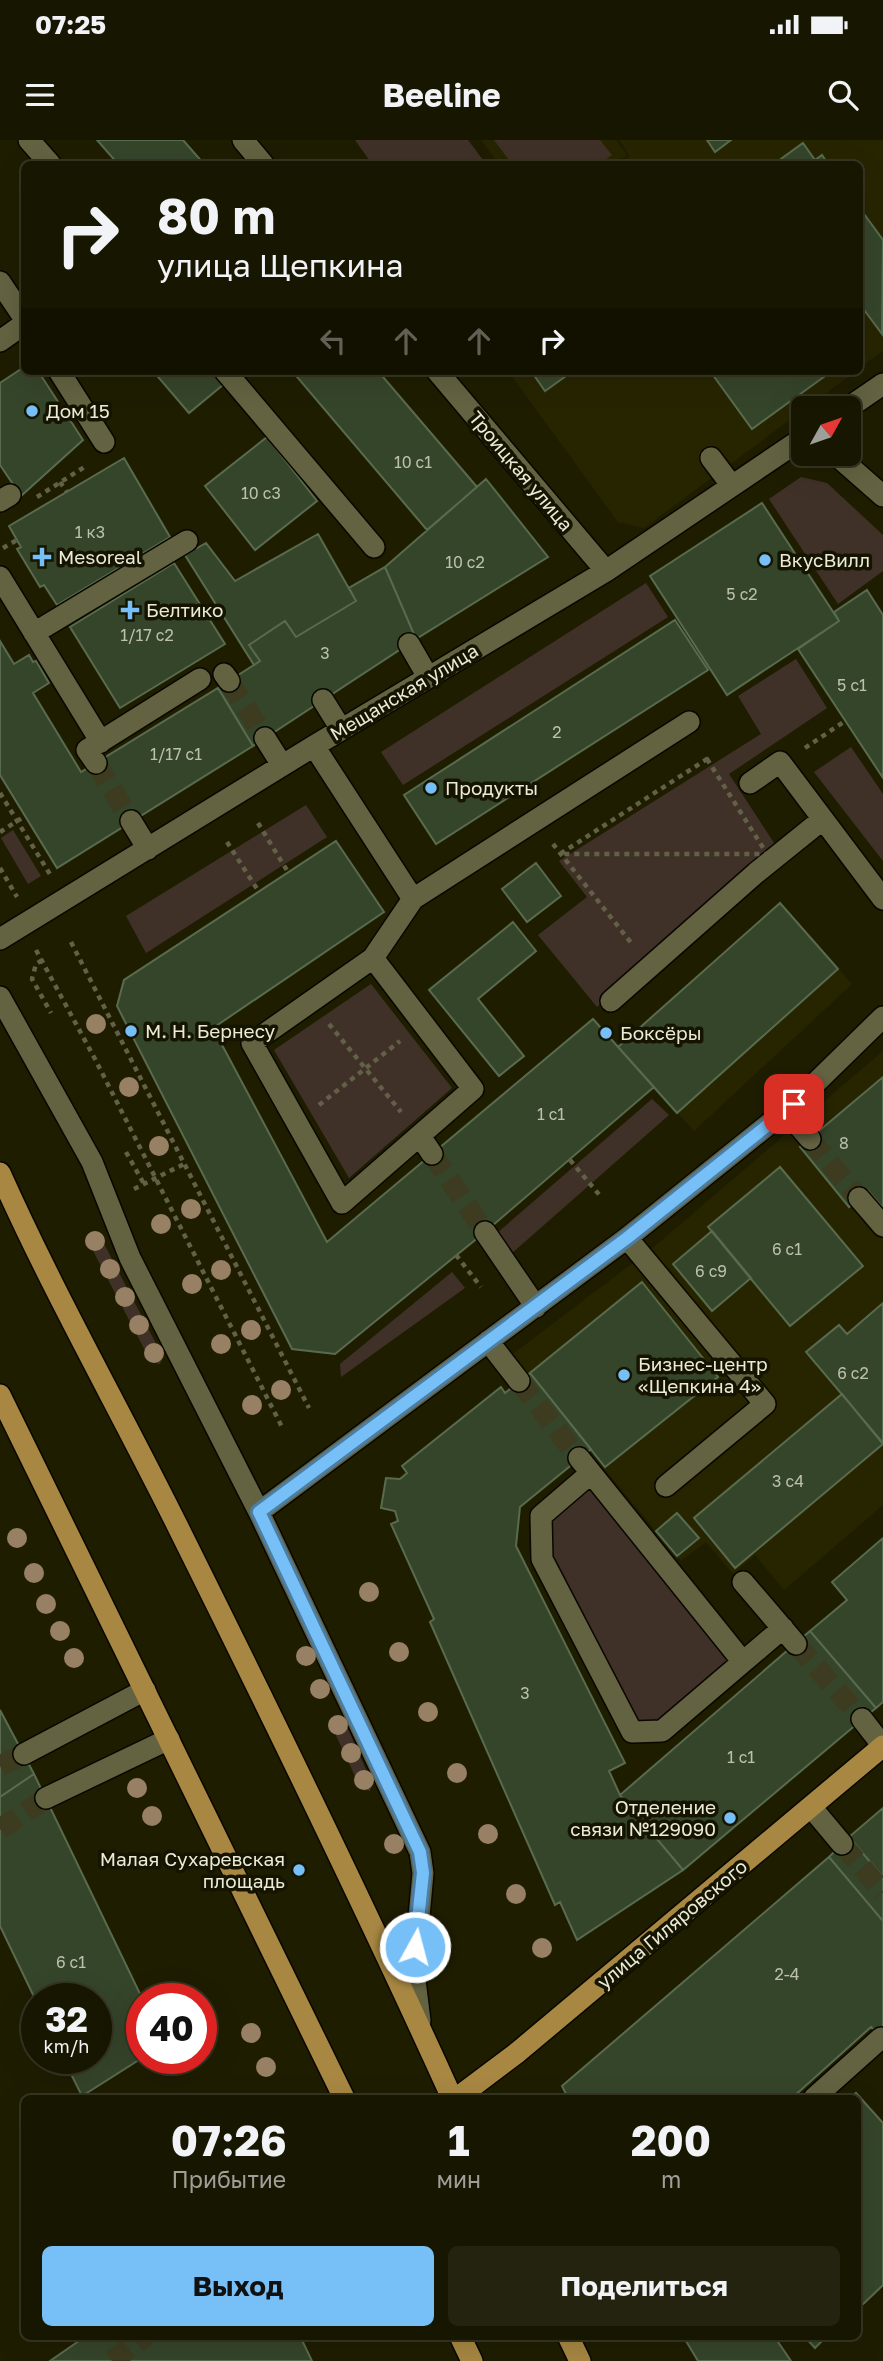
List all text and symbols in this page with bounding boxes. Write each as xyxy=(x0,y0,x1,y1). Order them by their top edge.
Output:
text: 07:25 xyxy=(35,9,106,40)
icon: menu xyxy=(21,76,59,114)
text: Beeline xyxy=(382,76,501,114)
icon: search xyxy=(824,76,862,114)
text: 80 m xyxy=(157,186,275,245)
icon: right xyxy=(42,189,133,280)
text: улица Щепкина xyxy=(157,246,404,284)
icon: left xyxy=(314,322,352,360)
icon: ahead xyxy=(387,322,425,360)
icon: ahead xyxy=(460,322,498,360)
icon: right xyxy=(533,322,571,360)
north arrow xyxy=(791,396,861,466)
map controls xyxy=(791,396,861,466)
place label: Дом 15 xyxy=(46,399,110,422)
marker: Дом 15 xyxy=(24,403,40,419)
street label: Троицкая улица xyxy=(465,406,578,535)
house number: 10 с1 xyxy=(394,452,432,472)
house number: 10 с3 xyxy=(241,483,281,503)
house number: 1 к3 xyxy=(75,522,105,542)
place label: Mesoreal xyxy=(58,545,142,568)
marker: Mesoreal xyxy=(32,547,52,567)
place label: ВкусВилл xyxy=(779,548,870,571)
house number: 10 с2 xyxy=(445,552,485,572)
marker: ВкусВилл xyxy=(757,552,773,568)
house number: 5 с2 xyxy=(726,584,758,604)
place label: Белтико xyxy=(146,598,223,621)
marker: Белтико xyxy=(120,600,140,620)
house number: 1/17 с2 xyxy=(120,625,174,645)
street label: Мещанская улица xyxy=(325,638,482,745)
house number: 3 xyxy=(320,643,330,663)
house number: 5 с1 xyxy=(837,675,867,695)
house number: 2 xyxy=(552,722,562,742)
house number: 1/17 с1 xyxy=(150,744,202,764)
place label: Продукты xyxy=(445,776,538,799)
marker: Продукты xyxy=(423,780,439,796)
place label: М. Н. Бернесу xyxy=(145,1019,276,1042)
place label: Боксёры xyxy=(620,1021,702,1044)
marker: М. Н. Бернесу xyxy=(123,1023,139,1039)
marker: Боксёры xyxy=(598,1025,614,1041)
pin xyxy=(764,1074,824,1134)
icon: arrive xyxy=(775,1085,813,1123)
house number: 1 с1 xyxy=(537,1104,565,1124)
house number: 8 xyxy=(839,1133,849,1153)
house number: 6 c1 xyxy=(772,1239,802,1259)
house number: 6 с9 xyxy=(695,1261,727,1281)
place label: Бизнес-центр «Щепкина 4» xyxy=(638,1352,768,1397)
house number: 6 с2 xyxy=(837,1363,869,1383)
marker: Бизнес-центр «Щепкина 4» xyxy=(616,1367,632,1383)
house number: 3 с4 xyxy=(772,1471,804,1491)
house number: 3 xyxy=(520,1683,530,1703)
house number: 1 c1 xyxy=(727,1747,755,1767)
place label: Отделение связи №129090 xyxy=(570,1795,716,1840)
marker: Отделение связи №129090 xyxy=(722,1810,738,1826)
place label: Малая Сухаревская площадь xyxy=(100,1847,285,1892)
street label: улица Гиляровского xyxy=(592,1854,751,1993)
marker: Малая Сухаревская площадь xyxy=(291,1862,307,1878)
position arrow xyxy=(378,1910,452,1984)
house number: 6 с1 xyxy=(56,1952,86,1972)
house number: 2-4 xyxy=(774,1964,800,1984)
speed limit sign: 40 xyxy=(126,1983,217,2074)
text: 32 xyxy=(45,1998,88,2040)
text: km/h xyxy=(44,2035,89,2057)
text: 07:26 xyxy=(171,2115,287,2165)
text: 1 xyxy=(448,2115,470,2165)
text: 200 xyxy=(631,2115,711,2165)
text: Прибытие xyxy=(171,2165,286,2193)
text: мин xyxy=(437,2165,481,2193)
text: m xyxy=(661,2165,681,2193)
button: Выход xyxy=(42,2246,434,2326)
button: Поделиться xyxy=(448,2246,840,2326)

